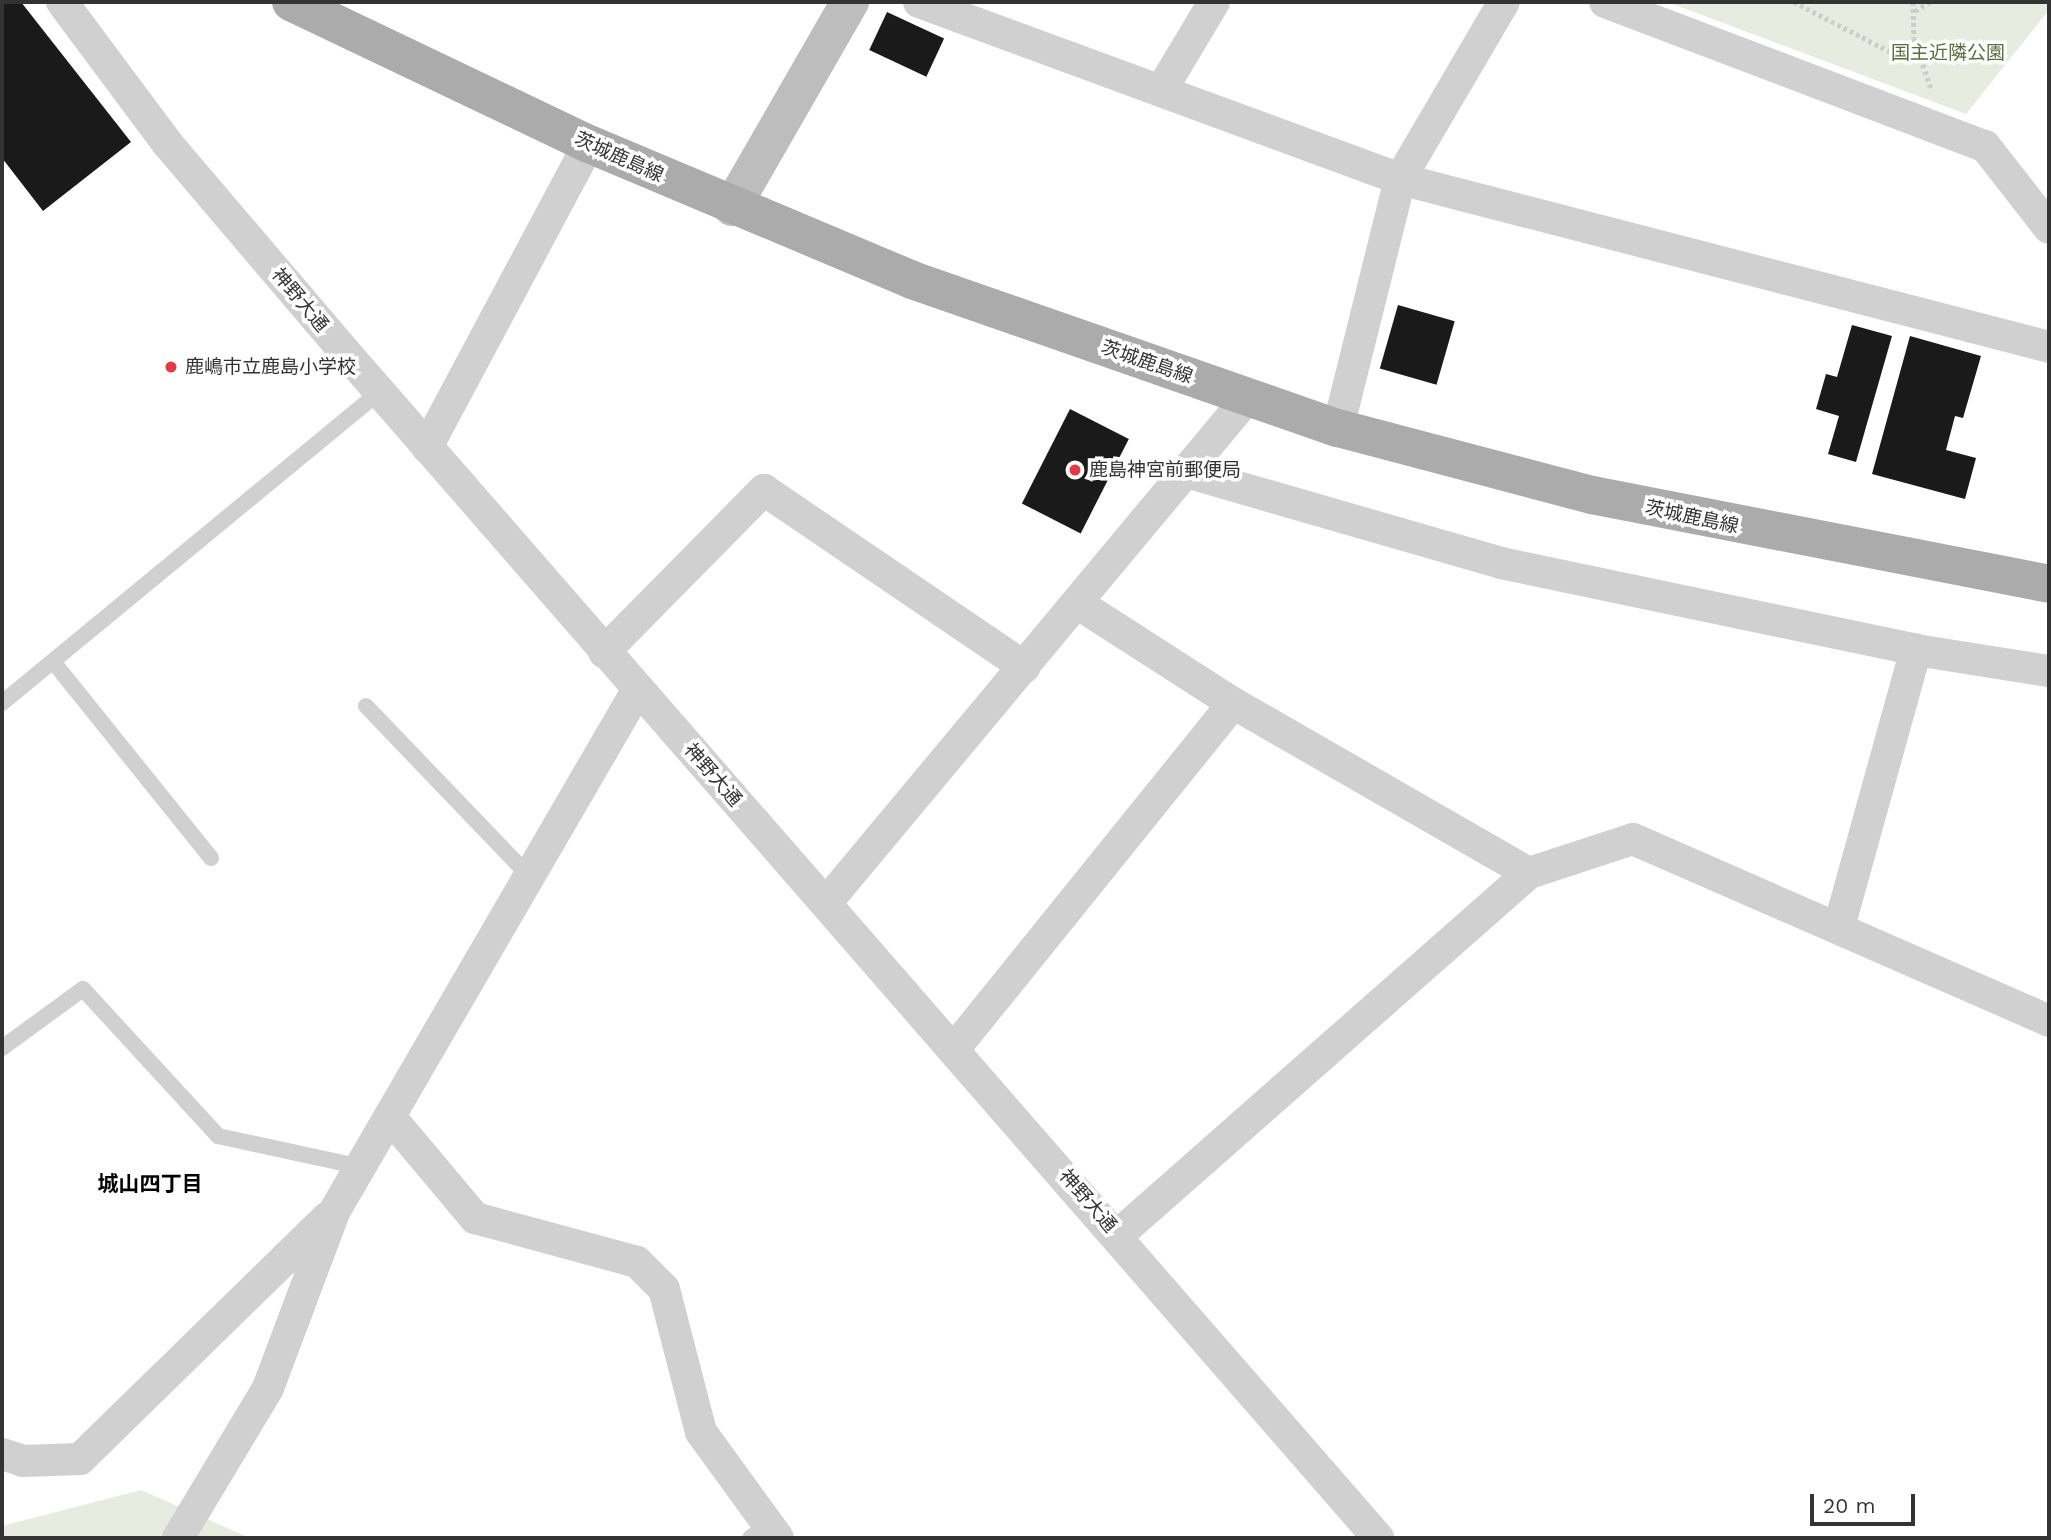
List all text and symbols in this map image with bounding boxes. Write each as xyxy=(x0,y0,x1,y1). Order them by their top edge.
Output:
park label: 国主近隣公園 xyxy=(1891,42,2005,64)
street label: 茨城鹿島線 xyxy=(571,127,667,187)
street label: 神野大通 xyxy=(267,264,333,336)
street label: 茨城鹿島線 xyxy=(1098,336,1196,388)
place label: 鹿嶋市立鹿島小学校 xyxy=(185,356,356,378)
marker: 鹿嶋市立鹿島小学校 xyxy=(163,359,179,375)
place label: 鹿島神宮前郵便局 xyxy=(1089,459,1241,481)
marker: 鹿島神宮前郵便局 xyxy=(1067,462,1083,478)
street label: 茨城鹿島線 xyxy=(1643,496,1741,538)
street label: 神野大通 xyxy=(679,739,747,811)
street label: 神野大通 xyxy=(1054,1165,1122,1237)
district label: 城山四丁目 xyxy=(98,1171,202,1197)
scale bar xyxy=(1813,1480,1918,1524)
text: 20 m xyxy=(1823,1493,1875,1518)

